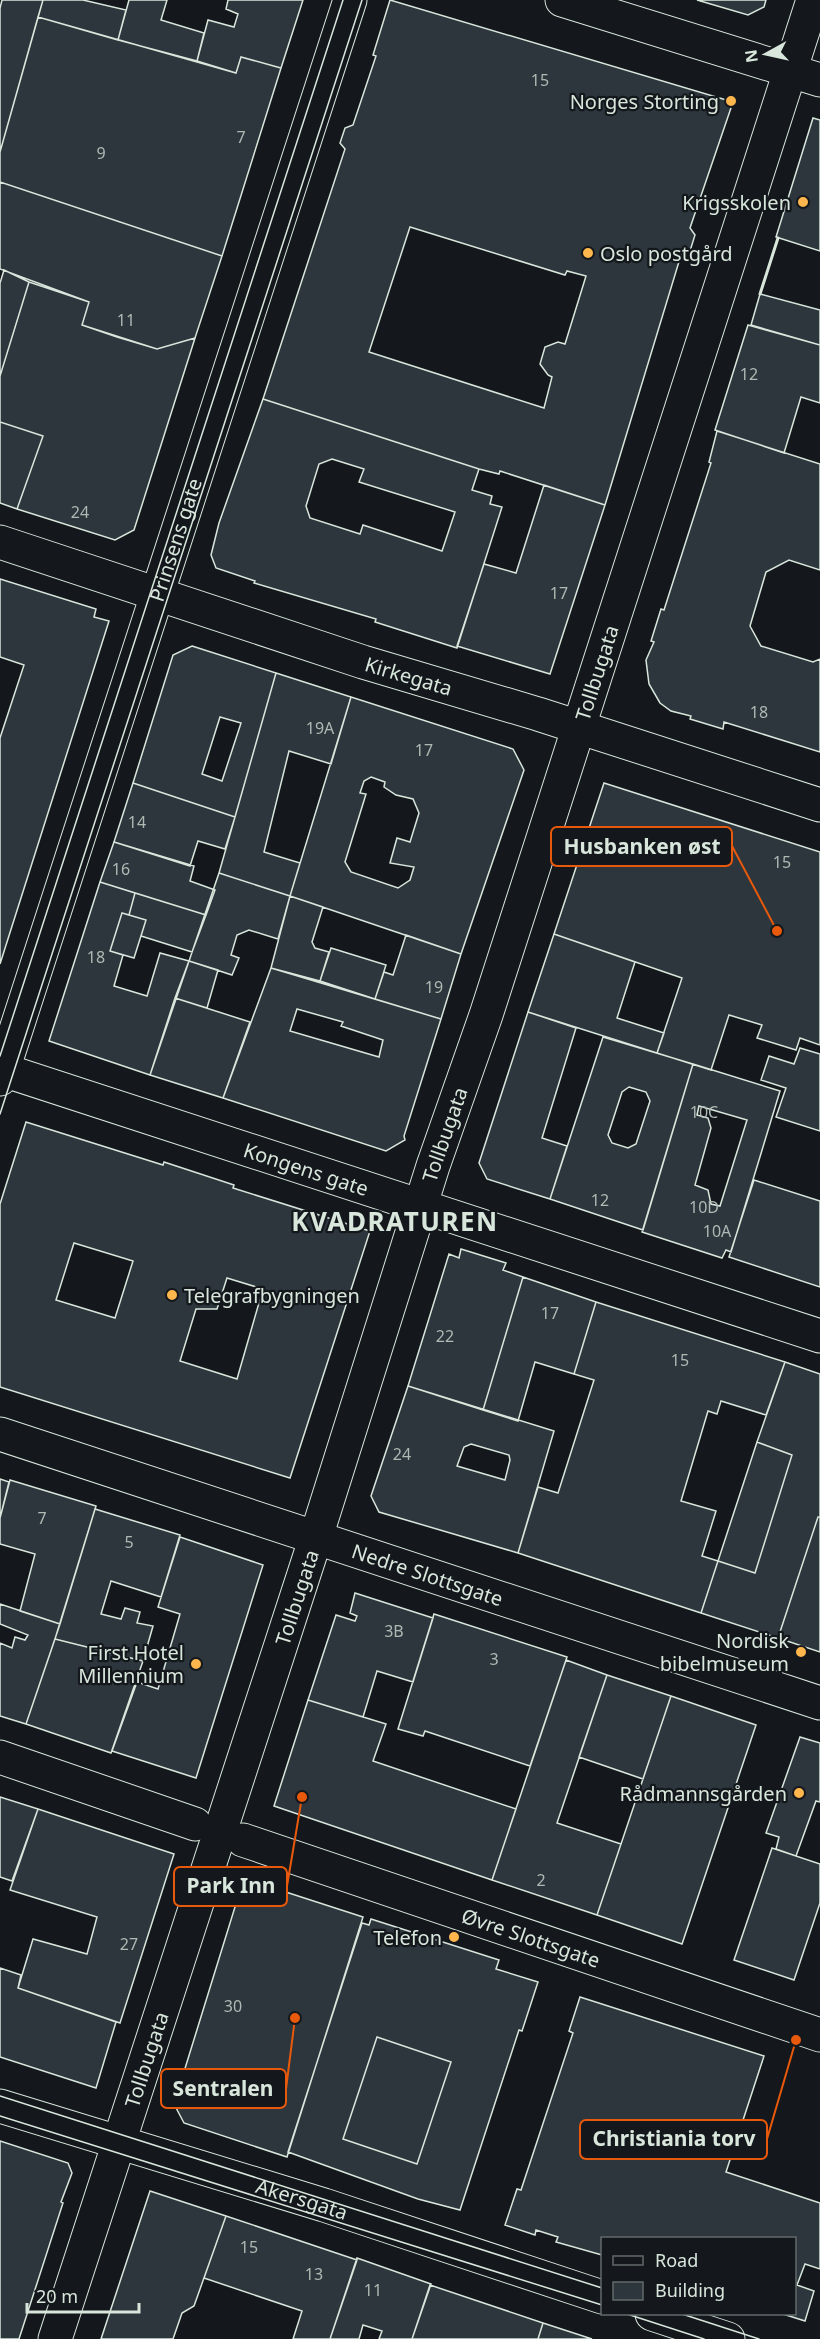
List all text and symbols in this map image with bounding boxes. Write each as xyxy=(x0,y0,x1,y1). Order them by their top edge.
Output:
north arrow xyxy=(736,24,796,84)
text: N xyxy=(739,48,763,64)
house number: 15 xyxy=(531,69,549,91)
place label: Norges Storting xyxy=(570,88,719,115)
marker: Norges Storting xyxy=(724,94,738,108)
house number: 7 xyxy=(236,126,246,148)
house number: 9 xyxy=(96,142,106,164)
place label: Krigsskolen xyxy=(682,189,791,216)
marker: Krigsskolen xyxy=(796,195,810,209)
place label: Oslo postgård xyxy=(600,240,733,267)
marker: Oslo postgård xyxy=(581,246,595,260)
house number: 11 xyxy=(117,309,135,331)
house number: 12 xyxy=(740,363,758,385)
street label: Prinsens gate xyxy=(142,475,208,605)
house number: 24 xyxy=(71,501,89,523)
house number: 17 xyxy=(550,582,568,604)
street label: Tollbugata xyxy=(568,622,624,724)
street label: Kirkegata xyxy=(362,650,456,701)
house number: 18 xyxy=(750,701,768,723)
house number: 19A xyxy=(306,717,335,739)
house number: 17 xyxy=(415,739,433,761)
house number: 14 xyxy=(128,811,146,833)
callout: Husbanken øst xyxy=(551,827,732,866)
text: Husbanken øst xyxy=(563,832,721,860)
house number: 15 xyxy=(773,851,791,873)
house number: 16 xyxy=(112,858,130,880)
house number: 18 xyxy=(87,946,105,968)
house number: 19 xyxy=(425,976,443,998)
street label: Tollbugata xyxy=(415,1083,473,1185)
house number: 10C xyxy=(690,1101,718,1123)
street label: Kongens gate xyxy=(240,1136,372,1202)
house number: 12 xyxy=(591,1189,609,1211)
house number: 10D xyxy=(689,1196,719,1218)
district label: KVADRATUREN xyxy=(291,1203,499,1239)
house number: 10A xyxy=(703,1220,732,1242)
place label: Telegrafbygningen xyxy=(184,1282,360,1309)
marker: Telegrafbygningen xyxy=(165,1288,179,1302)
house number: 17 xyxy=(541,1302,559,1324)
house number: 22 xyxy=(436,1325,454,1347)
house number: 15 xyxy=(671,1349,689,1371)
house number: 24 xyxy=(393,1443,411,1465)
house number: 7 xyxy=(37,1507,47,1529)
house number: 5 xyxy=(124,1531,134,1553)
street label: Nedre Slottsgate xyxy=(349,1537,507,1612)
street label: Tollbugata xyxy=(268,1546,325,1648)
house number: 3B xyxy=(384,1620,404,1642)
place label: Nordisk bibelmuseum xyxy=(660,1627,789,1677)
place label: First Hotel Millennium xyxy=(78,1639,184,1689)
marker: Nordisk bibelmuseum xyxy=(794,1645,808,1659)
house number: 3 xyxy=(489,1648,499,1670)
marker: First Hotel Millennium xyxy=(189,1657,203,1671)
place label: Rådmannsgården xyxy=(620,1780,787,1807)
marker: Rådmannsgården xyxy=(792,1786,806,1800)
callout: Park Inn xyxy=(174,1867,287,1906)
house number: 2 xyxy=(536,1869,546,1891)
text: Park Inn xyxy=(187,1871,275,1899)
street label: Øvre Slottsgate xyxy=(458,1901,604,1973)
place label: Telefon xyxy=(373,1924,442,1951)
marker: Telefon xyxy=(447,1930,461,1944)
house number: 27 xyxy=(120,1933,138,1955)
house number: 30 xyxy=(224,1995,242,2017)
street label: Tollbugata xyxy=(118,2008,174,2111)
callout: Sentralen xyxy=(161,2069,286,2108)
text: Sentralen xyxy=(173,2074,273,2102)
callout: Christiania torv xyxy=(580,2120,767,2159)
text: Christiania torv xyxy=(593,2124,755,2152)
street label: Akersgata xyxy=(253,2172,352,2226)
house number: 15 xyxy=(240,2236,258,2258)
legend xyxy=(601,2237,796,2315)
text: Road xyxy=(655,2248,698,2272)
house number: 13 xyxy=(305,2263,323,2285)
scale bar xyxy=(27,2276,140,2314)
text: Building xyxy=(655,2278,725,2302)
house number: 11 xyxy=(364,2279,382,2301)
text: 20 m xyxy=(36,2284,78,2308)

